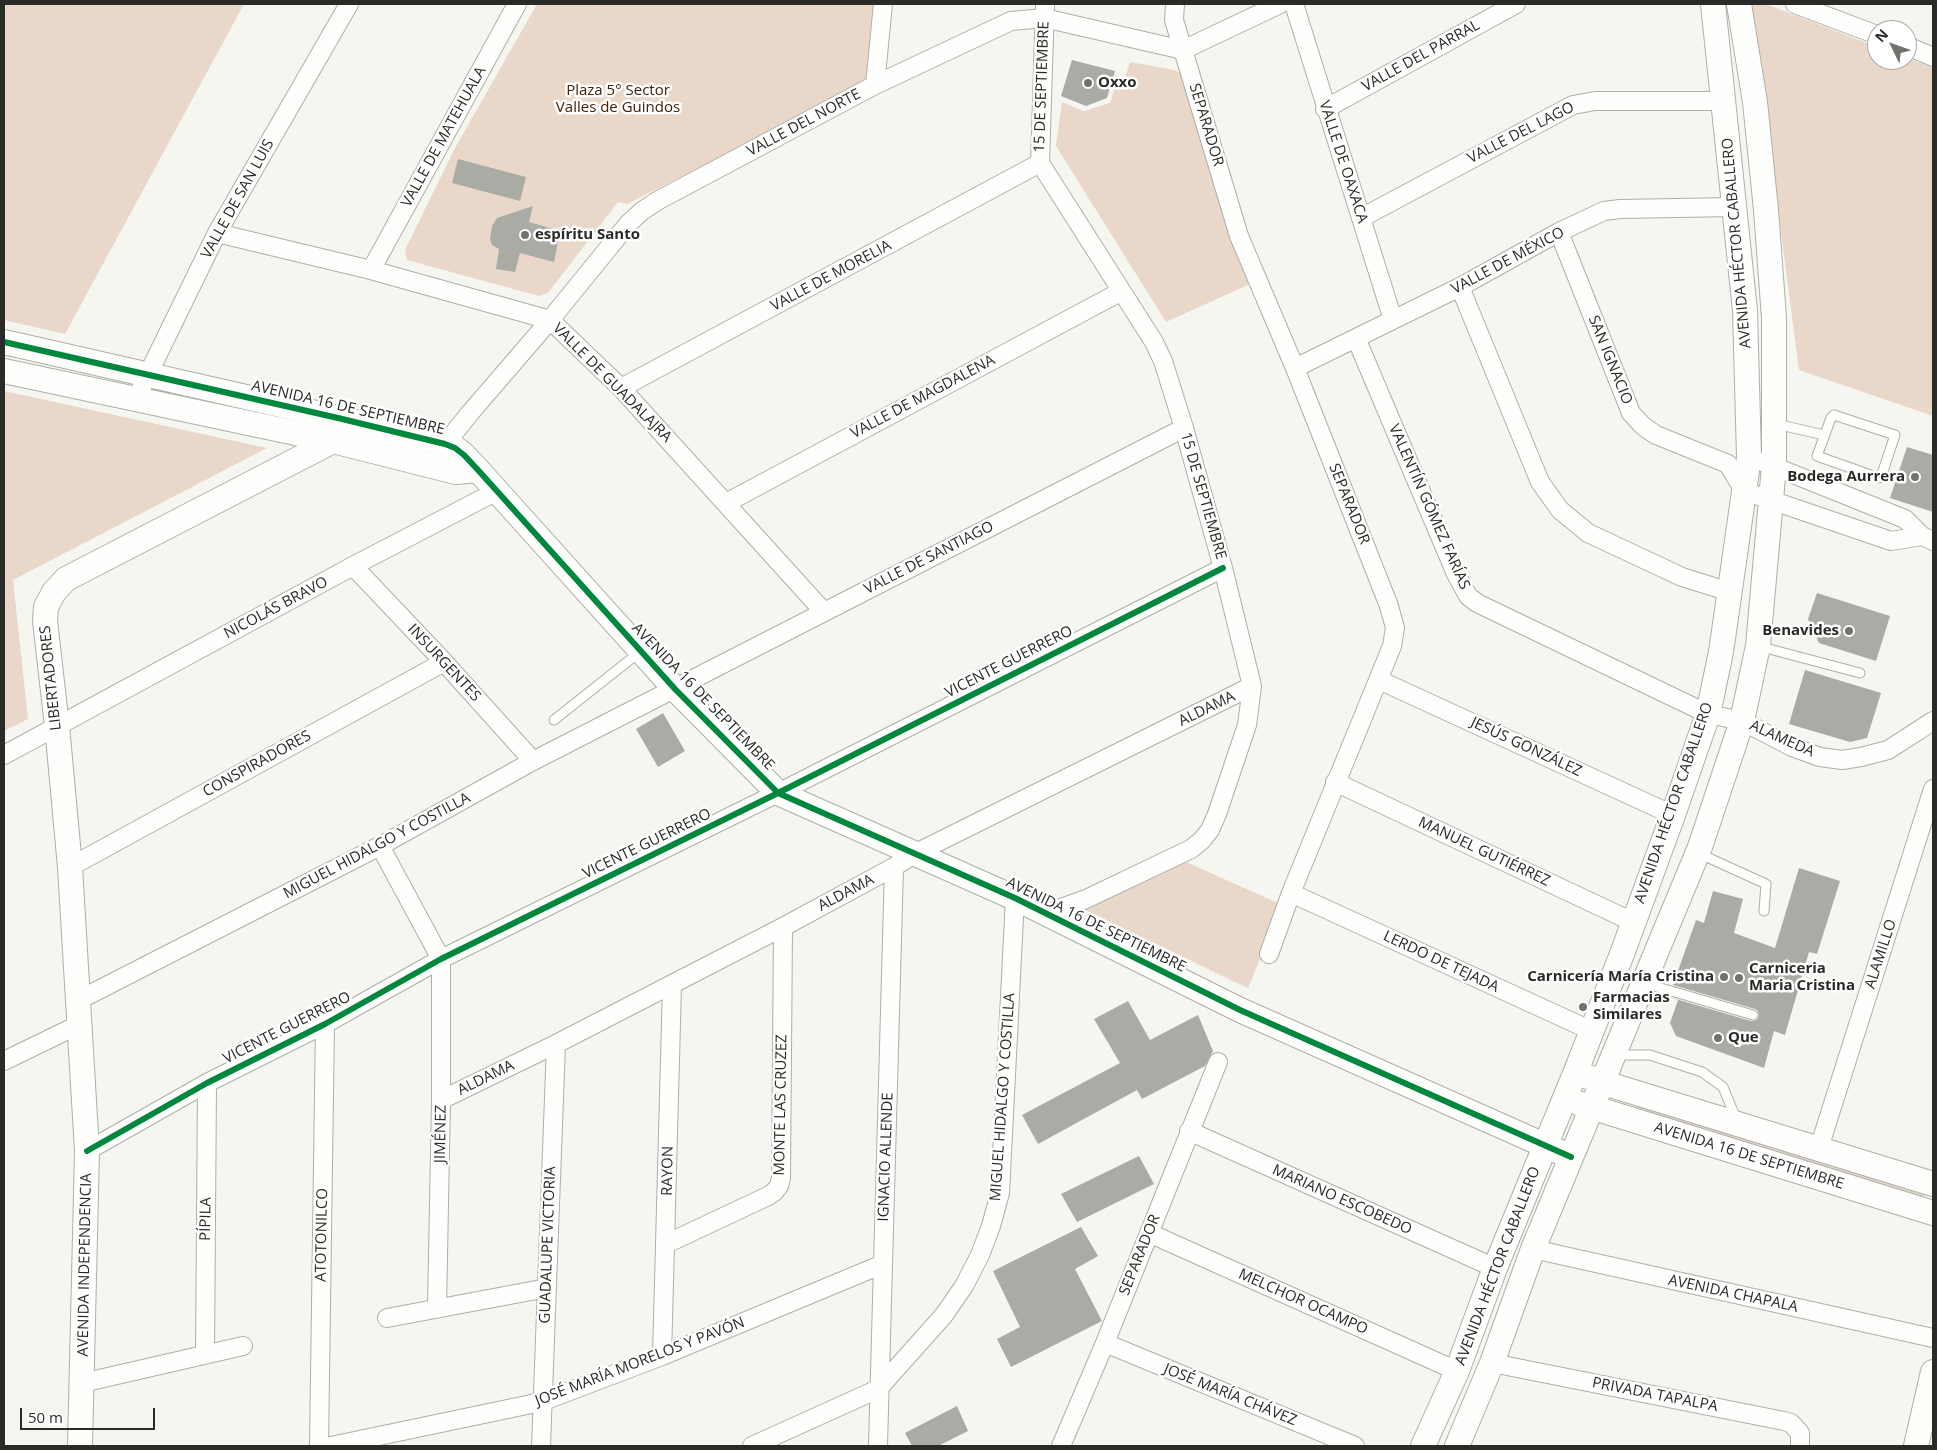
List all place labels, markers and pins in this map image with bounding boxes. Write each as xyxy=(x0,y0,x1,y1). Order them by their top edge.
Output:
place label: Oxxo xyxy=(1098,74,1137,92)
marker: Oxxo xyxy=(1082,77,1094,89)
place label: espíritu Santo xyxy=(535,226,640,244)
marker: espíritu Santo xyxy=(519,229,531,241)
place label: Bodega Aurrera xyxy=(1787,468,1905,486)
marker: Bodega Aurrera xyxy=(1909,471,1921,483)
place label: Benavides xyxy=(1762,622,1839,640)
marker: Benavides xyxy=(1843,625,1855,637)
place label: Carniceria Maria Cristina xyxy=(1749,960,1855,995)
place label: Carnicería María Cristina xyxy=(1527,968,1714,986)
marker: Carnicería María Cristina xyxy=(1718,971,1730,983)
marker: Carniceria Maria Cristina xyxy=(1733,972,1745,984)
place label: Farmacias Similares xyxy=(1593,989,1670,1024)
marker: Farmacias Similares xyxy=(1577,1001,1589,1013)
place label: Que xyxy=(1728,1029,1759,1047)
marker: Que xyxy=(1712,1032,1724,1044)

